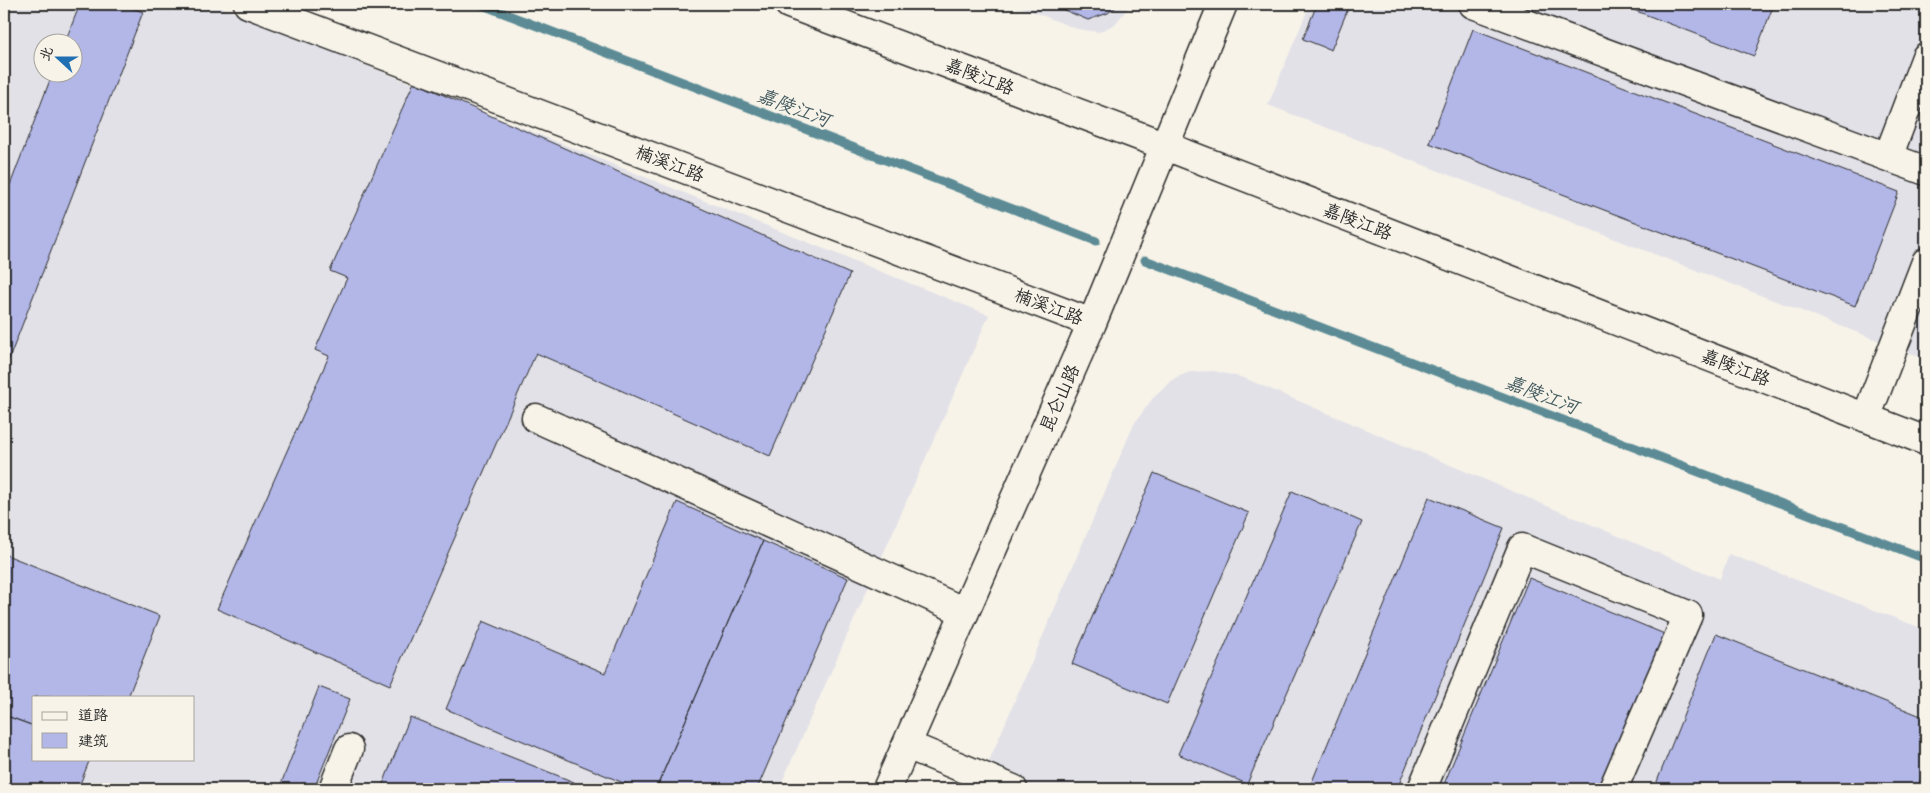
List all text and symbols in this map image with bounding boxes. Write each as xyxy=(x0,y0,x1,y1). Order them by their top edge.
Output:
north arrow xyxy=(32,32,82,82)
text: 北 xyxy=(35,44,57,63)
street label: 嘉陵江路 xyxy=(942,52,1018,100)
water label: 嘉陵江河 xyxy=(754,82,837,133)
street label: 楠溪江路 xyxy=(632,139,708,187)
street label: 嘉陵江路 xyxy=(1320,197,1396,245)
street label: 楠溪江路 xyxy=(1011,282,1087,330)
street label: 嘉陵江路 xyxy=(1698,343,1774,391)
street label: 昆仑山路 xyxy=(1034,360,1084,436)
water label: 嘉陵江河 xyxy=(1502,369,1585,420)
legend xyxy=(32,696,195,760)
text: 道路 xyxy=(78,705,108,724)
text: 建筑 xyxy=(78,731,108,750)

